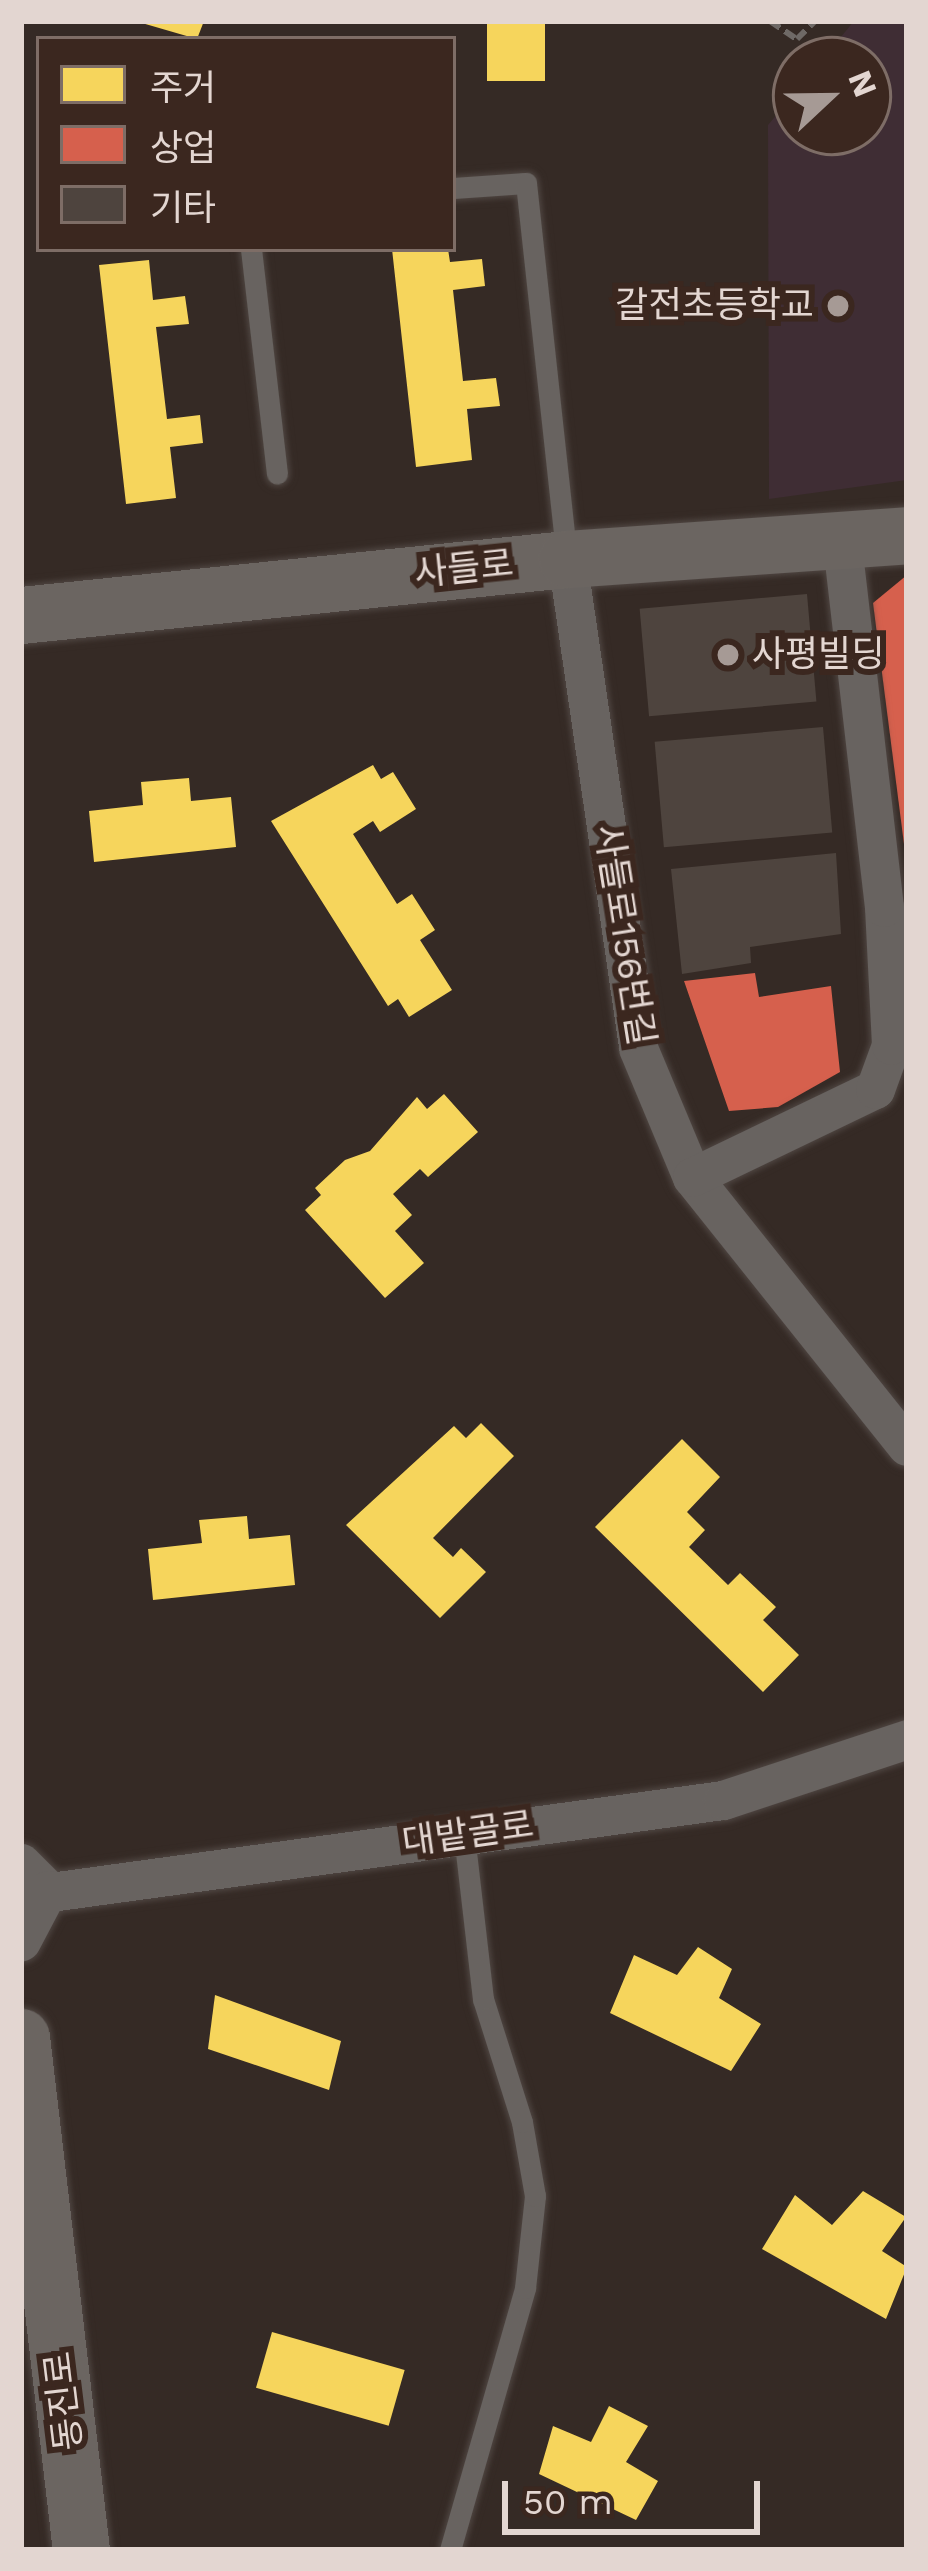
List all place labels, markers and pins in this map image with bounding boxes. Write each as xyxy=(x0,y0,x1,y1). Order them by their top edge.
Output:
place label: 갈전초등학교 xyxy=(615,284,814,328)
marker: 갈전초등학교 xyxy=(825,293,851,319)
place label: 사평빌딩 xyxy=(752,633,884,677)
marker: 사평빌딩 xyxy=(715,642,741,668)

